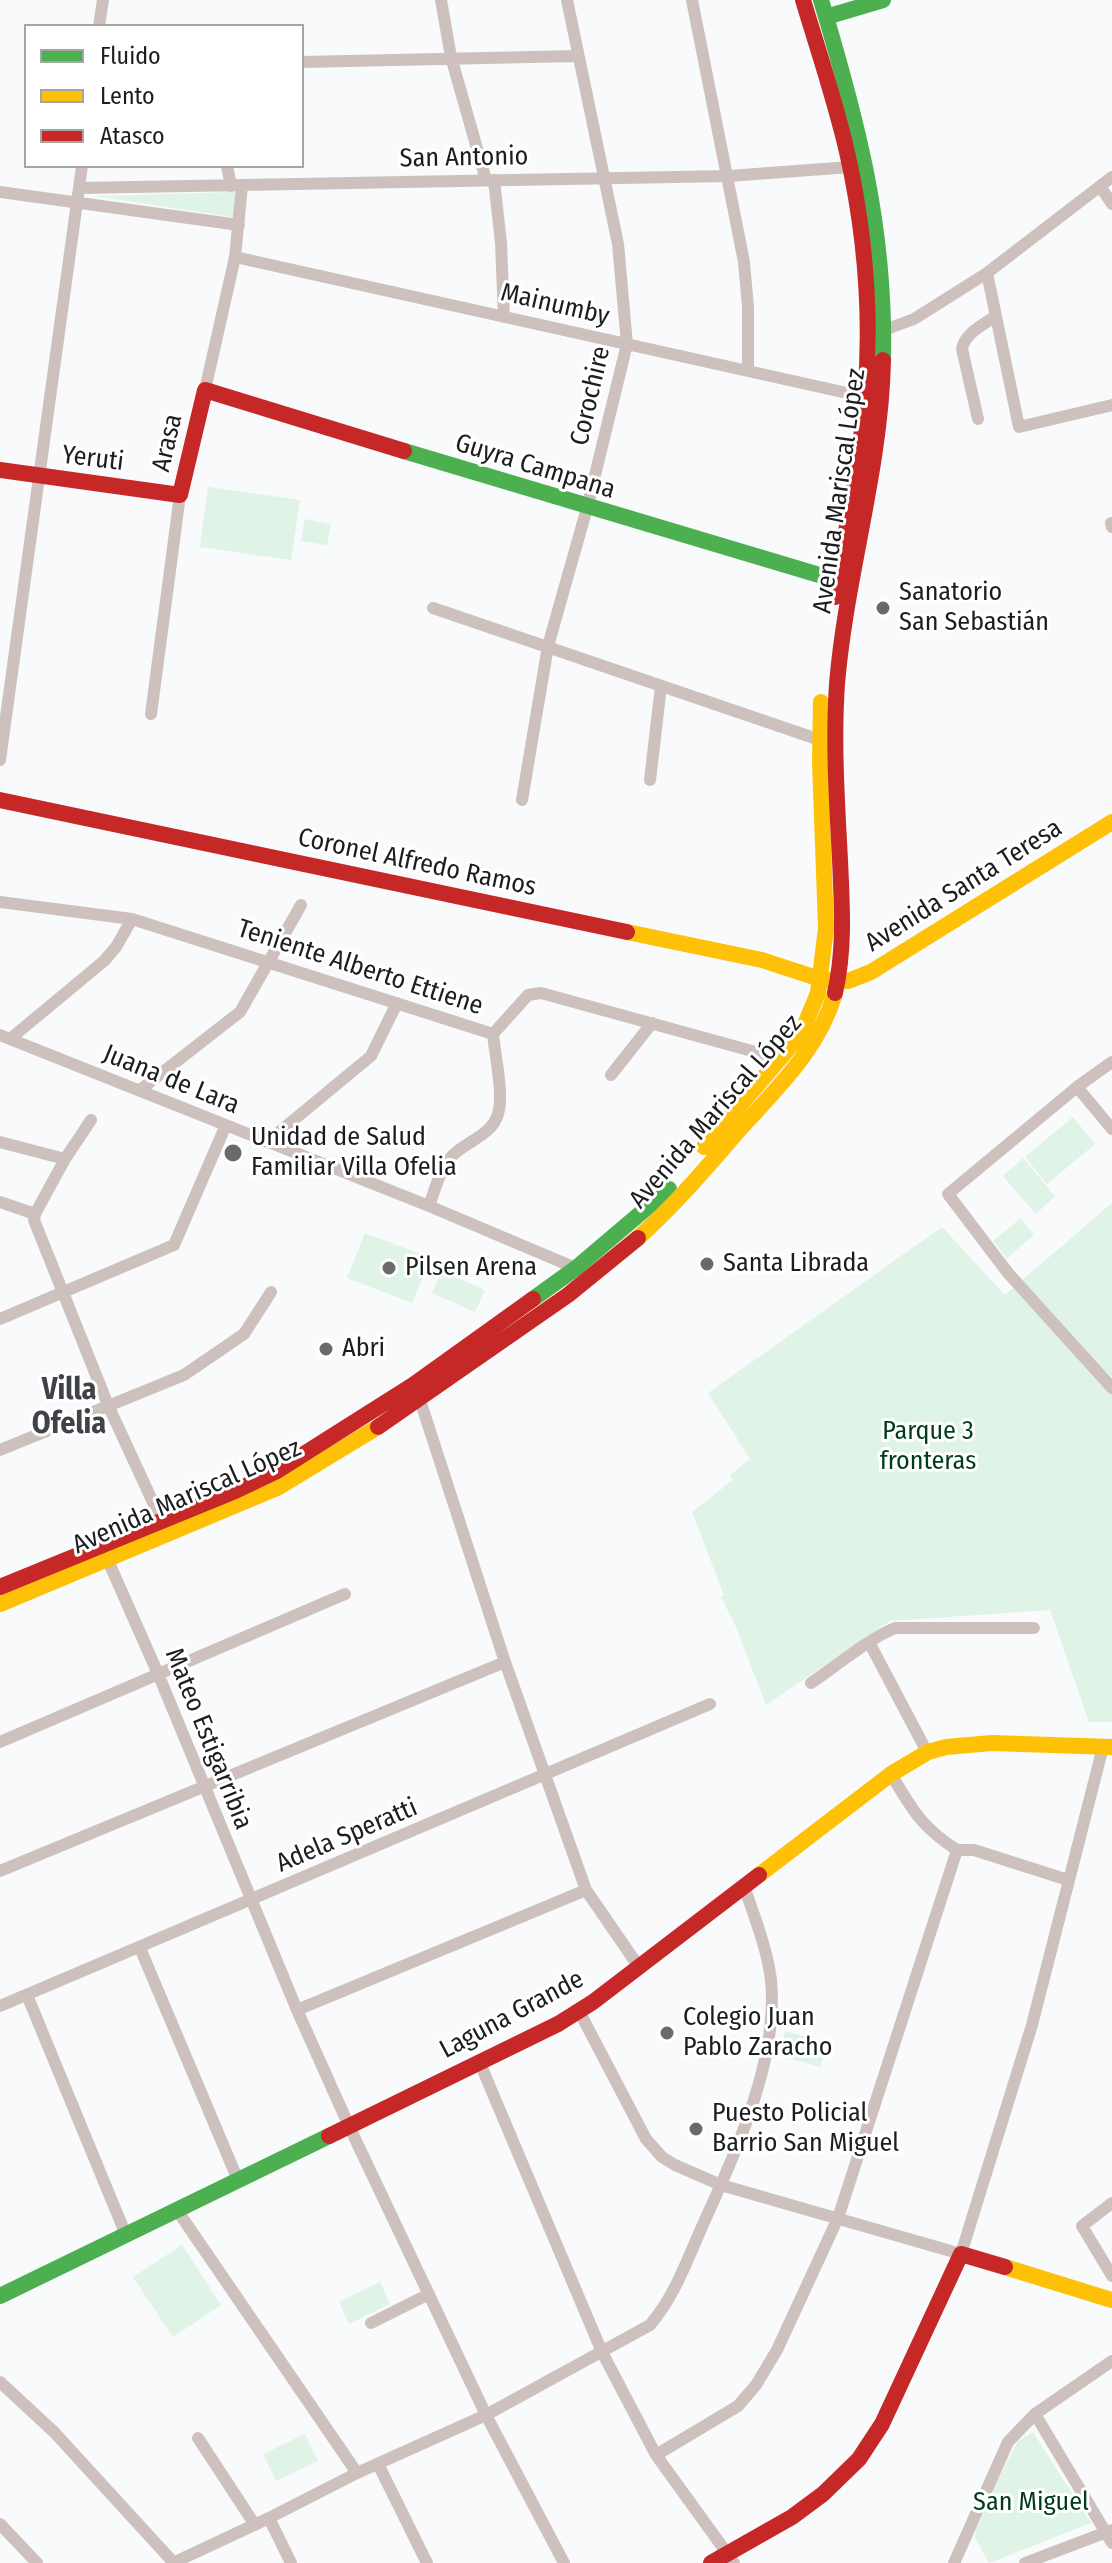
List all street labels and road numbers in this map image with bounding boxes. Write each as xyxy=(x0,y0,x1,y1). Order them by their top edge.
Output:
street label: San Antonio xyxy=(399,141,529,175)
street label: Mainumby xyxy=(498,277,612,333)
street label: Corochire xyxy=(564,343,618,449)
street label: Avenida Mariscal López xyxy=(807,367,873,615)
street label: Arasa xyxy=(146,411,190,475)
street label: Guyra Campana xyxy=(451,428,619,506)
street label: Yeruti xyxy=(60,440,126,478)
street label: Avenida Santa Teresa xyxy=(860,813,1068,959)
street label: Coronel Alfredo Ramos xyxy=(295,823,539,903)
street label: Teniente Alberto Ettiene xyxy=(233,914,487,1022)
street label: Avenida Mariscal López xyxy=(623,1009,809,1215)
street label: Juana de Lara xyxy=(98,1039,244,1121)
street label: Avenida Mariscal López xyxy=(68,1433,306,1561)
street label: Mateo Estigarribia xyxy=(157,1644,259,1834)
street label: Adela Speratti xyxy=(272,1792,422,1880)
street label: Laguna Grande xyxy=(435,1964,589,2066)

